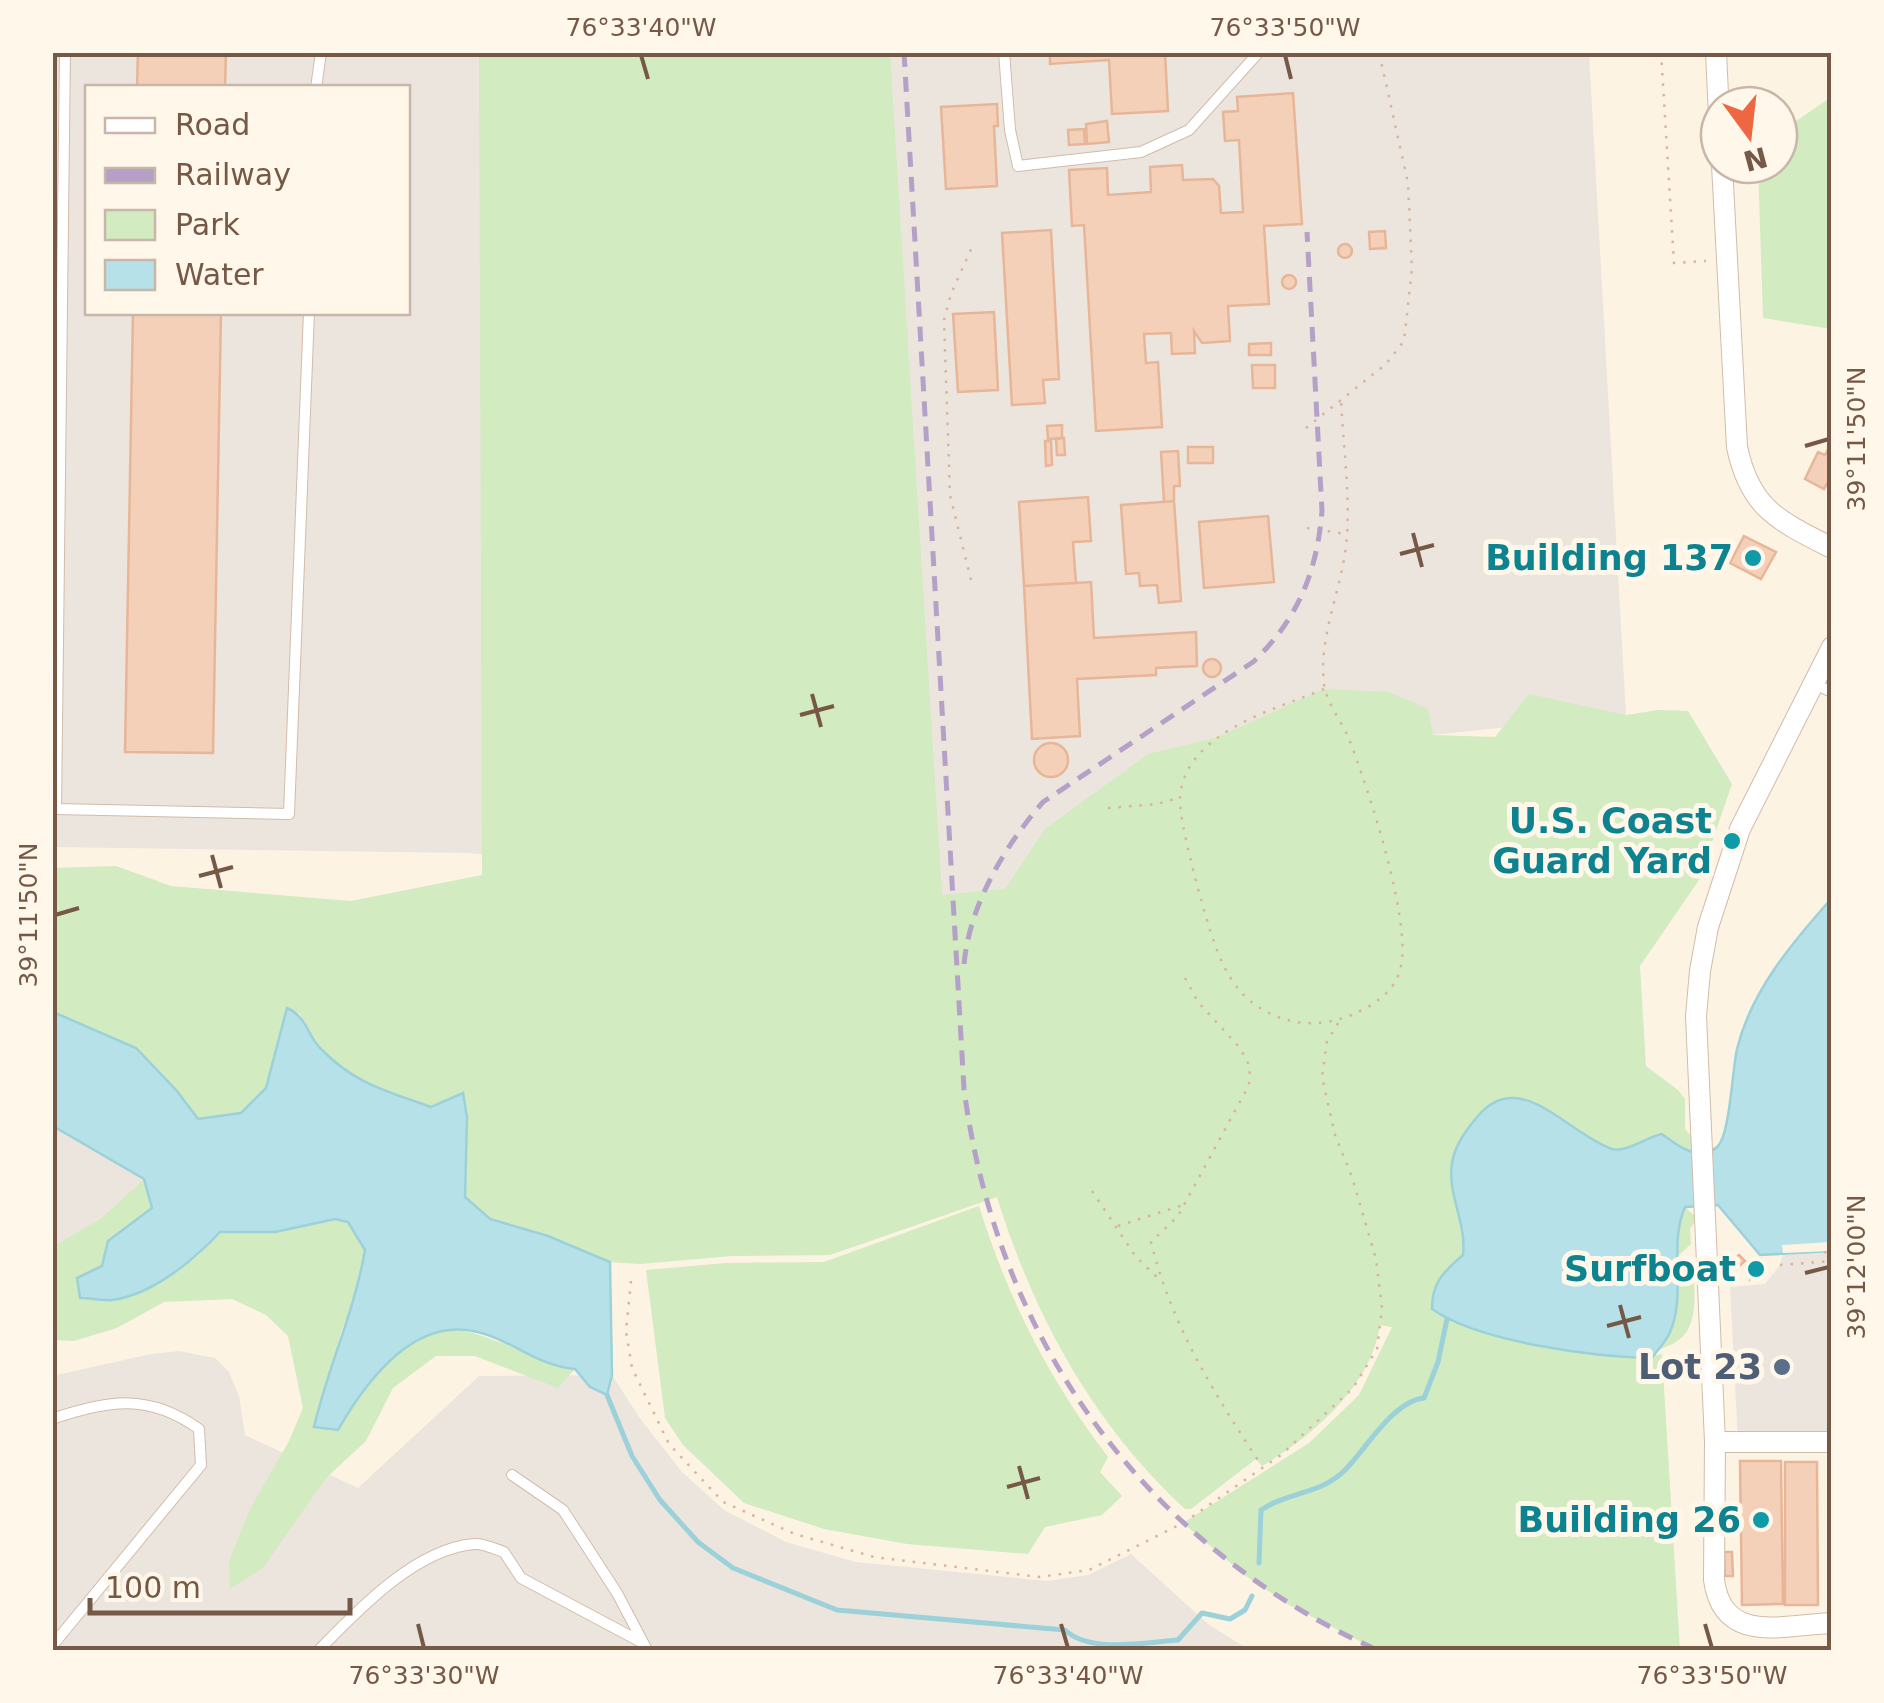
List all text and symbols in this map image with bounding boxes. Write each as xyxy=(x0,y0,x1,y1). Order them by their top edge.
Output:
text: 76°33'40"W xyxy=(565,13,717,42)
text: 76°33'50"W xyxy=(1209,13,1361,42)
legend xyxy=(85,85,410,315)
north arrow xyxy=(1699,85,1799,185)
text: Road xyxy=(175,107,250,142)
text: N xyxy=(1740,140,1771,178)
text: Railway xyxy=(175,157,291,192)
text: Park xyxy=(175,207,240,242)
text: Water xyxy=(175,257,264,292)
text: 39°11'50"N xyxy=(1842,366,1871,512)
place label: Building 137 xyxy=(1485,538,1733,578)
marker: Building 137 xyxy=(1742,547,1764,569)
place label: U.S. Coast Guard Yard xyxy=(1492,801,1712,881)
marker: U.S. Coast Guard Yard xyxy=(1721,830,1743,852)
text: 39°11'50"N xyxy=(14,842,43,988)
text: 39°12'00"N xyxy=(1842,1194,1871,1340)
place label: Surfboat xyxy=(1564,1249,1736,1289)
marker: Surfboat xyxy=(1745,1258,1767,1280)
place label: Lot 23 xyxy=(1638,1347,1762,1387)
marker: Lot 23 xyxy=(1771,1356,1793,1378)
place label: Building 26 xyxy=(1517,1500,1741,1540)
marker: Building 26 xyxy=(1750,1509,1772,1531)
scale bar xyxy=(90,1553,350,1615)
text: 100 m xyxy=(105,1570,201,1605)
text: 76°33'30"W xyxy=(348,1661,500,1690)
text: 76°33'40"W xyxy=(992,1661,1144,1690)
text: 76°33'50"W xyxy=(1636,1661,1788,1690)

